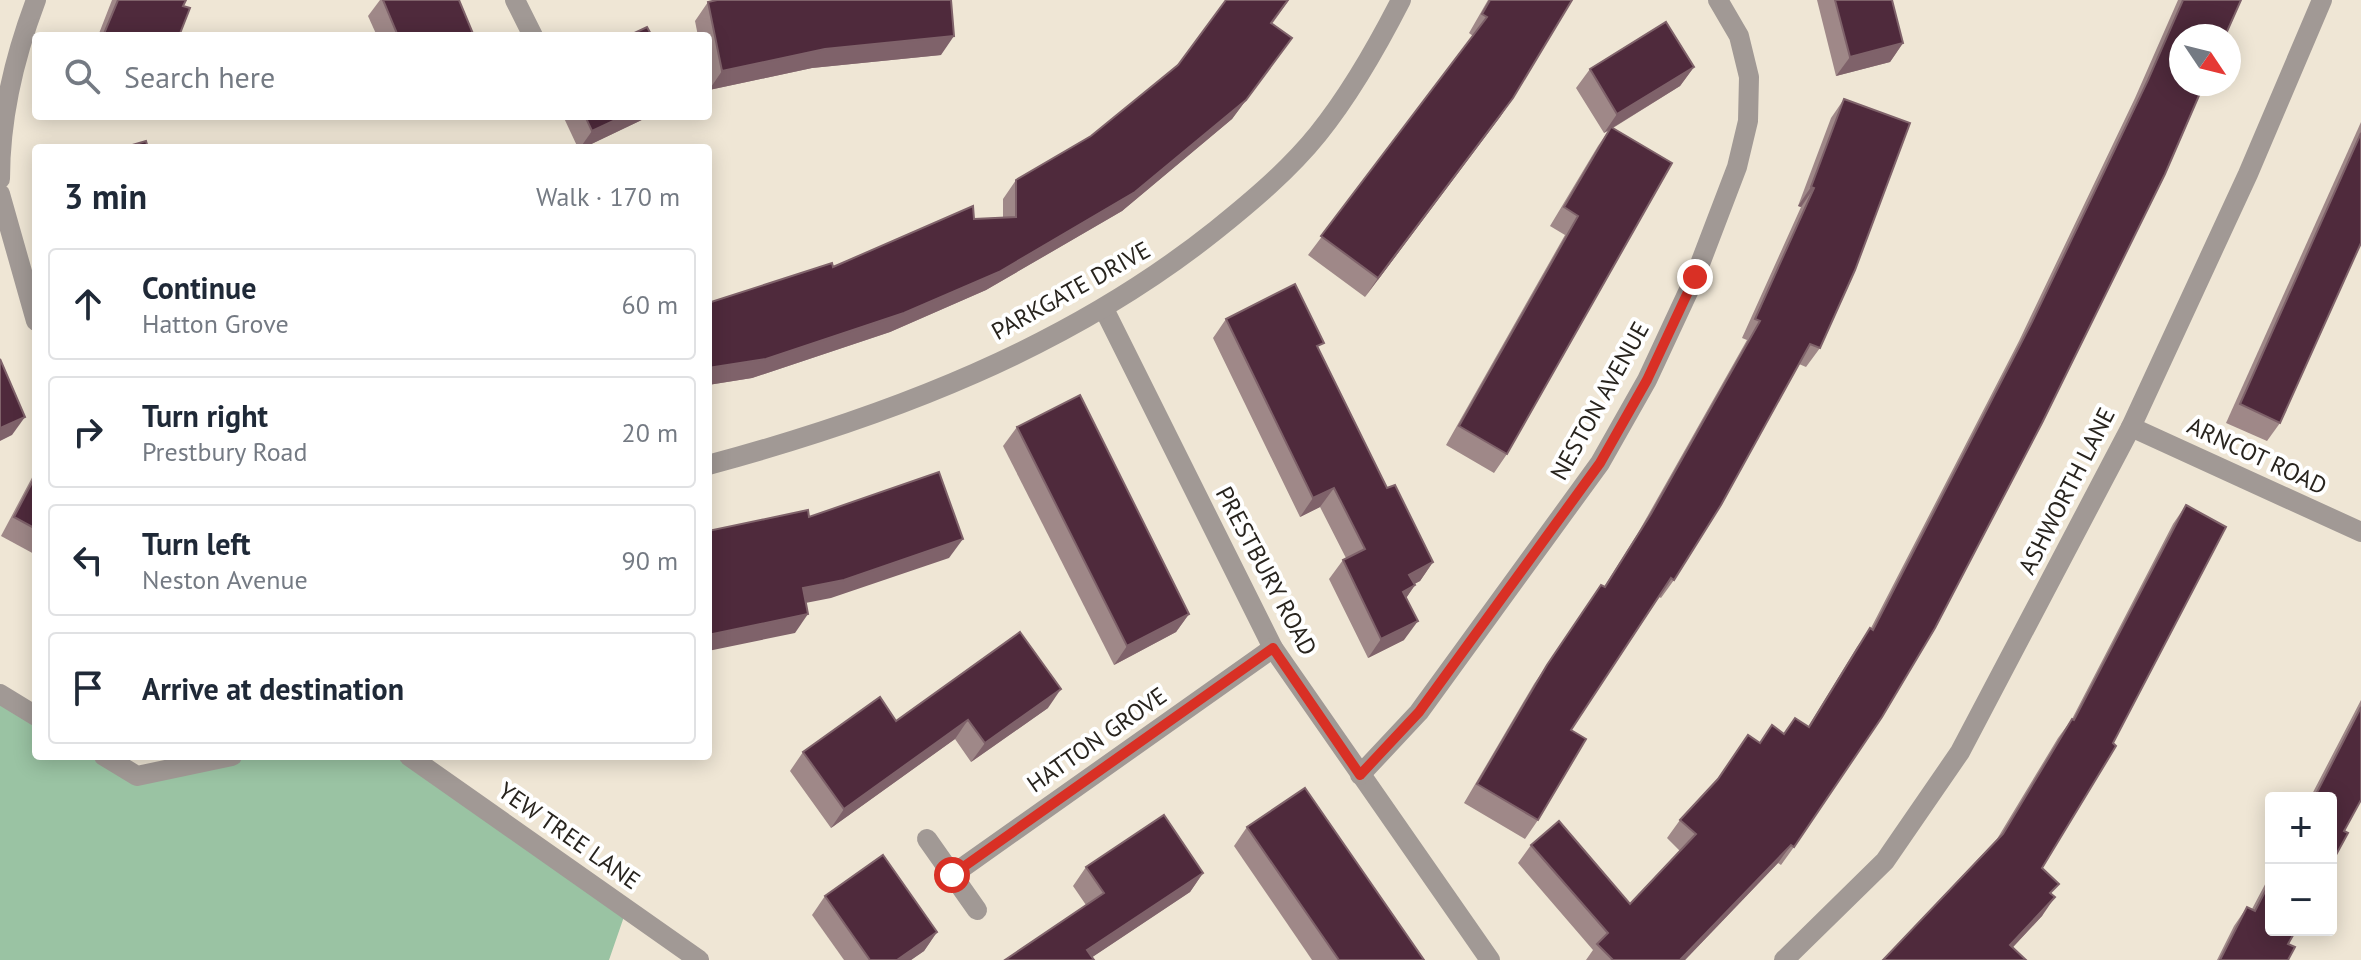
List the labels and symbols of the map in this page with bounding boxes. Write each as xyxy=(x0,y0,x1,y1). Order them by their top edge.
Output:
north arrow xyxy=(2169,24,2241,96)
street label: PARKGATE DRIVE xyxy=(986,234,1156,347)
route end xyxy=(1677,259,1713,295)
street label: NESTON AVENUE xyxy=(1543,316,1656,485)
street label: ASHWORTH LANE xyxy=(2011,402,2122,579)
street label: ARNCOT ROAD xyxy=(2183,410,2332,501)
street label: PRESTBURY ROAD xyxy=(1209,481,1324,661)
street label: HATTON GROVE xyxy=(1021,680,1173,799)
street label: YEW TREE LANE xyxy=(492,775,646,896)
route start xyxy=(934,857,970,893)

